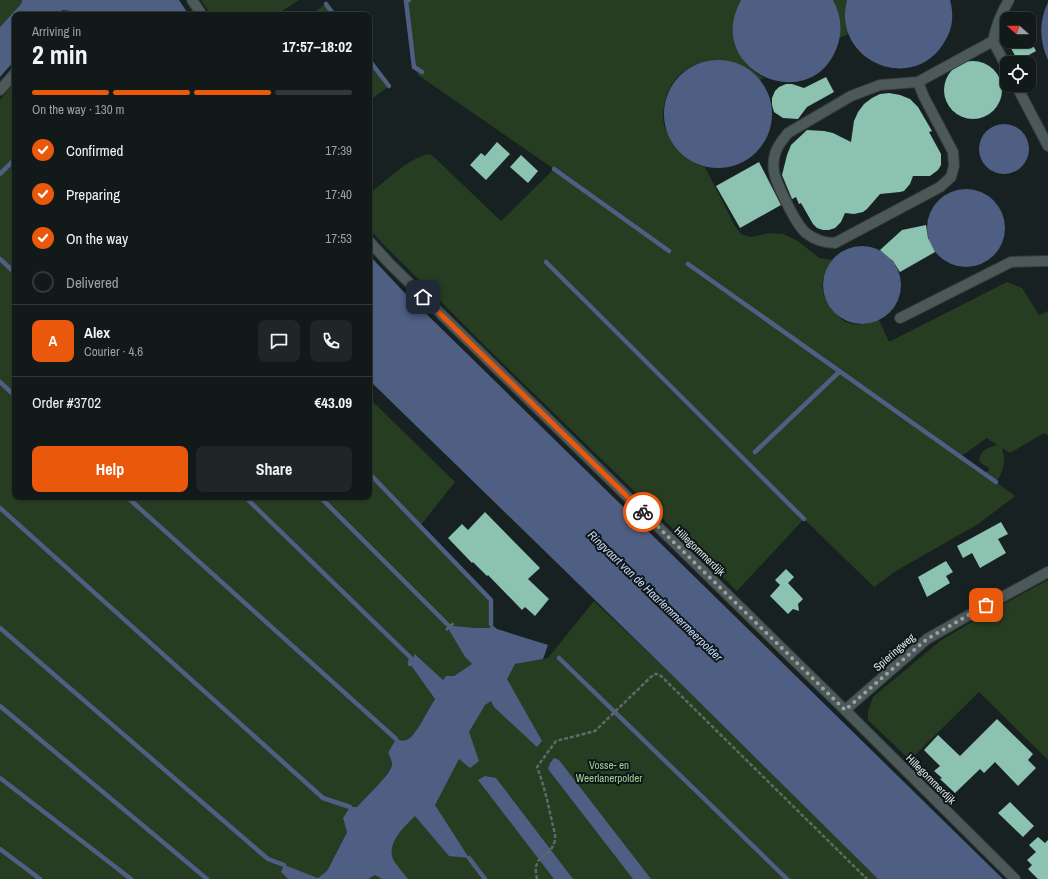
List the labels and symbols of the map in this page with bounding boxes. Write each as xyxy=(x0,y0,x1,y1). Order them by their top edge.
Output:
north arrow xyxy=(1000,12,1036,48)
pin xyxy=(406,280,440,314)
courier xyxy=(623,492,663,532)
street label: Hillegommerdijk xyxy=(672,523,729,579)
water label: Ringvaart van de Haarlemmermeerpolder xyxy=(584,527,726,665)
pin xyxy=(969,588,1003,622)
street label: Spieringweg xyxy=(870,630,918,674)
street label: Hillegommerdijk xyxy=(903,751,959,807)
park label: Vosse- en Weerlanerpolder xyxy=(576,758,642,785)

